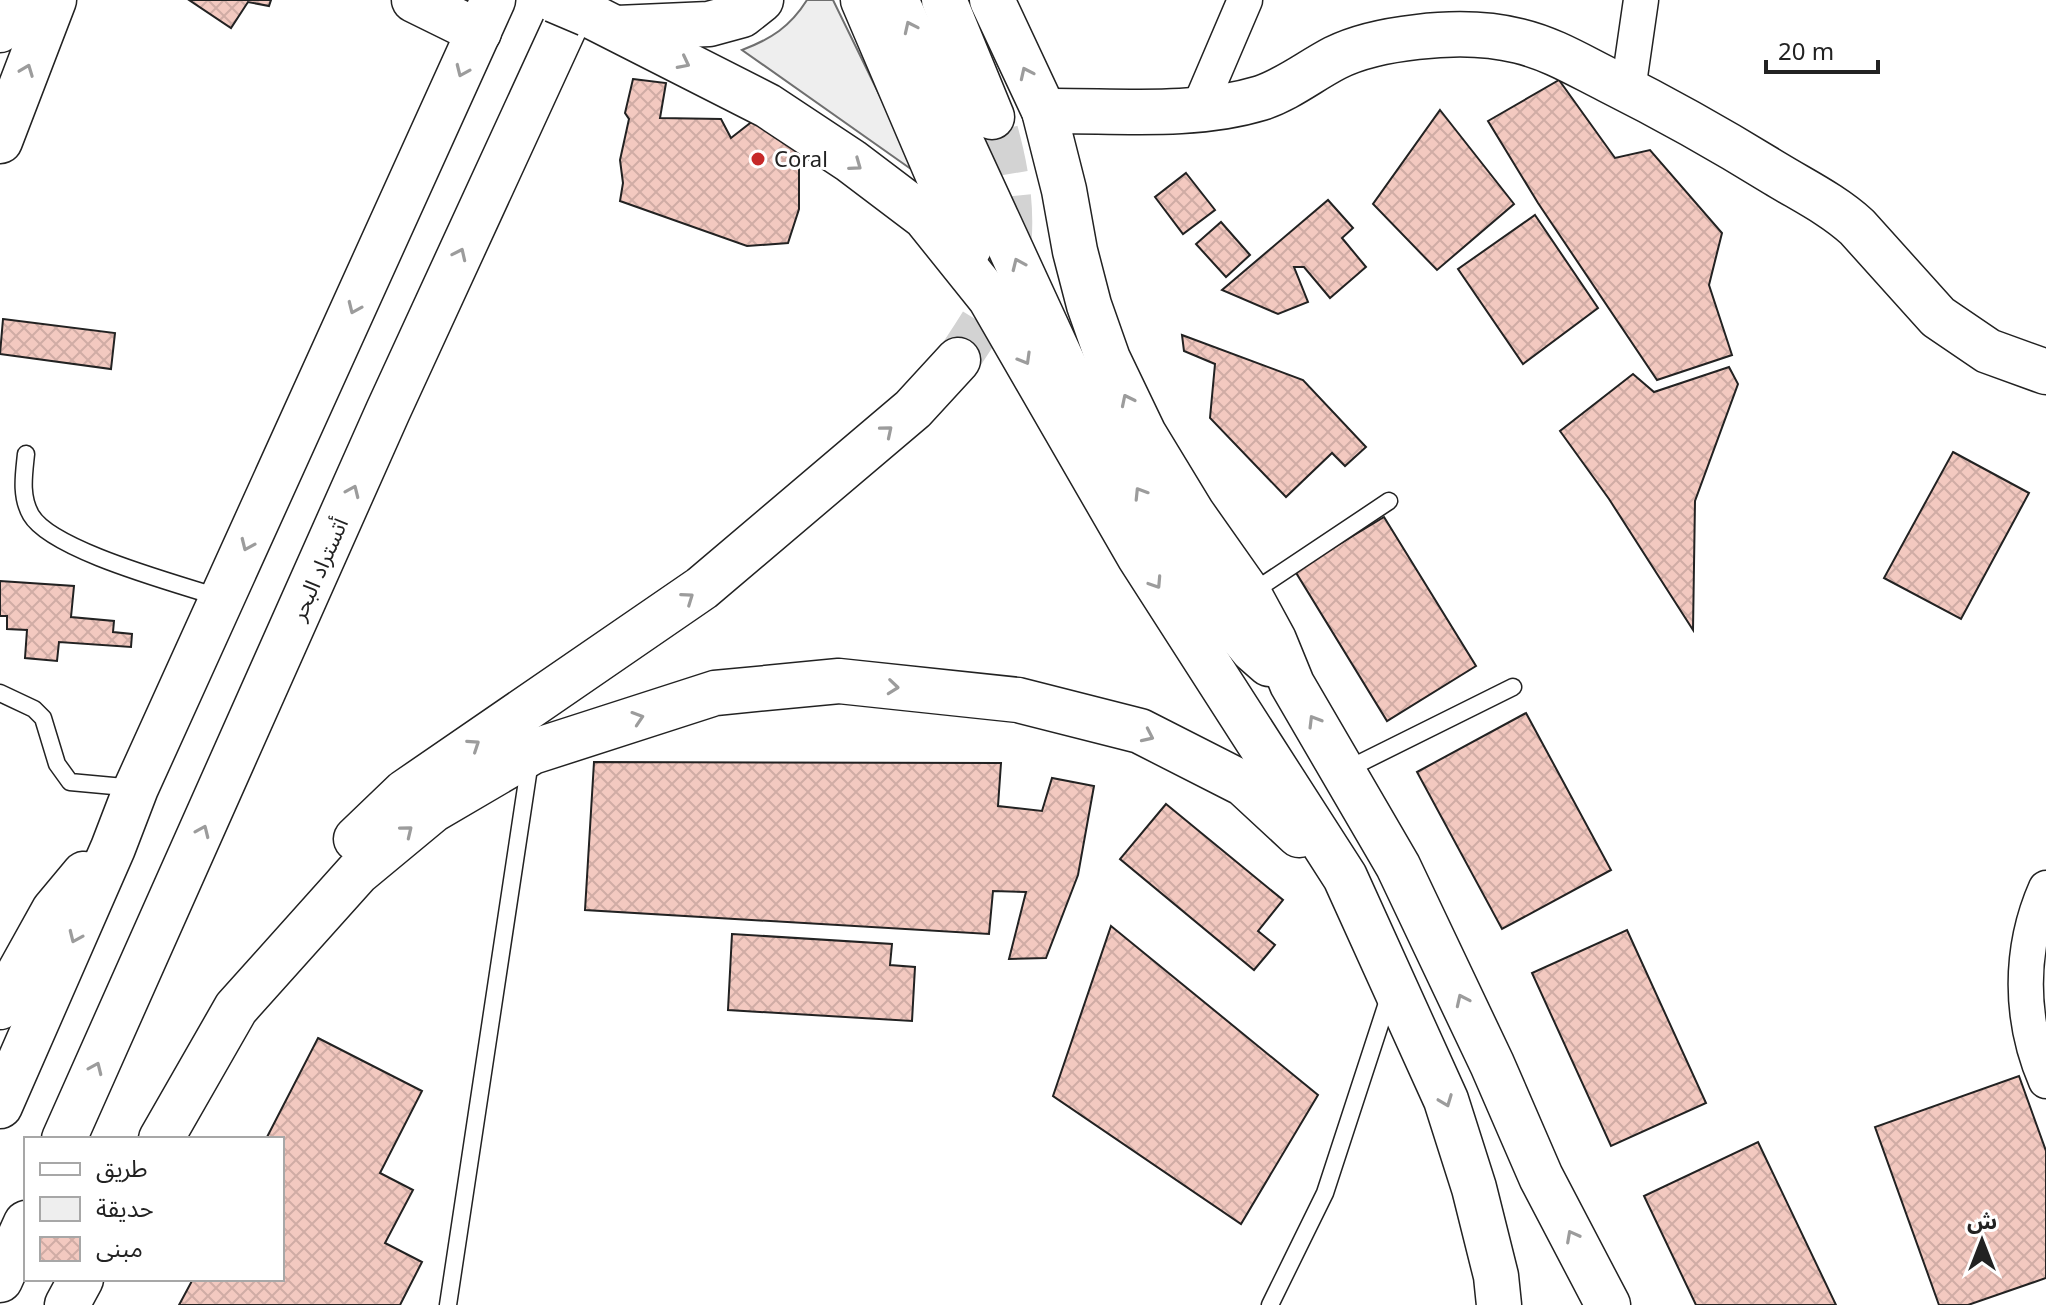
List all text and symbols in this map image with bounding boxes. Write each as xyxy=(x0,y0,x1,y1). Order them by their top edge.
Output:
one-way arrow xyxy=(904,21,920,36)
scale bar xyxy=(1766,24,1878,74)
text: 20 m xyxy=(1778,34,1834,67)
one-way arrow xyxy=(675,53,690,69)
one-way arrow xyxy=(455,63,471,77)
one-way arrow xyxy=(17,64,33,78)
one-way arrow xyxy=(1020,66,1036,81)
place label: Coral xyxy=(774,143,828,173)
marker: Coral xyxy=(749,150,767,168)
one-way arrow xyxy=(848,155,862,170)
one-way arrow xyxy=(451,247,467,262)
one-way arrow xyxy=(1012,257,1028,272)
one-way arrow xyxy=(348,300,364,314)
one-way arrow xyxy=(1015,350,1031,364)
one-way arrow xyxy=(1121,393,1137,408)
one-way arrow xyxy=(878,426,893,440)
one-way arrow xyxy=(343,484,359,499)
one-way arrow xyxy=(1135,487,1150,501)
street label: أتستراد البحر xyxy=(282,512,354,626)
one-way arrow xyxy=(241,537,257,551)
one-way arrow xyxy=(1147,574,1162,589)
one-way arrow xyxy=(680,593,694,608)
one-way arrow xyxy=(887,678,900,695)
one-way arrow xyxy=(630,711,644,727)
one-way arrow xyxy=(1309,715,1324,730)
one-way arrow xyxy=(1139,726,1154,742)
one-way arrow xyxy=(466,740,480,755)
one-way arrow xyxy=(193,825,209,839)
one-way arrow xyxy=(398,827,413,841)
one-way arrow xyxy=(68,928,84,943)
one-way arrow xyxy=(1456,994,1472,1008)
one-way arrow xyxy=(86,1062,102,1076)
one-way arrow xyxy=(1436,1094,1453,1108)
legend xyxy=(24,1137,284,1281)
text: طريق xyxy=(96,1151,148,1184)
text: حديقة xyxy=(96,1191,154,1224)
north arrow xyxy=(1942,1201,2022,1281)
text: ش xyxy=(1967,1205,1997,1235)
one-way arrow xyxy=(1566,1229,1581,1244)
text: مبنى xyxy=(96,1231,143,1264)

